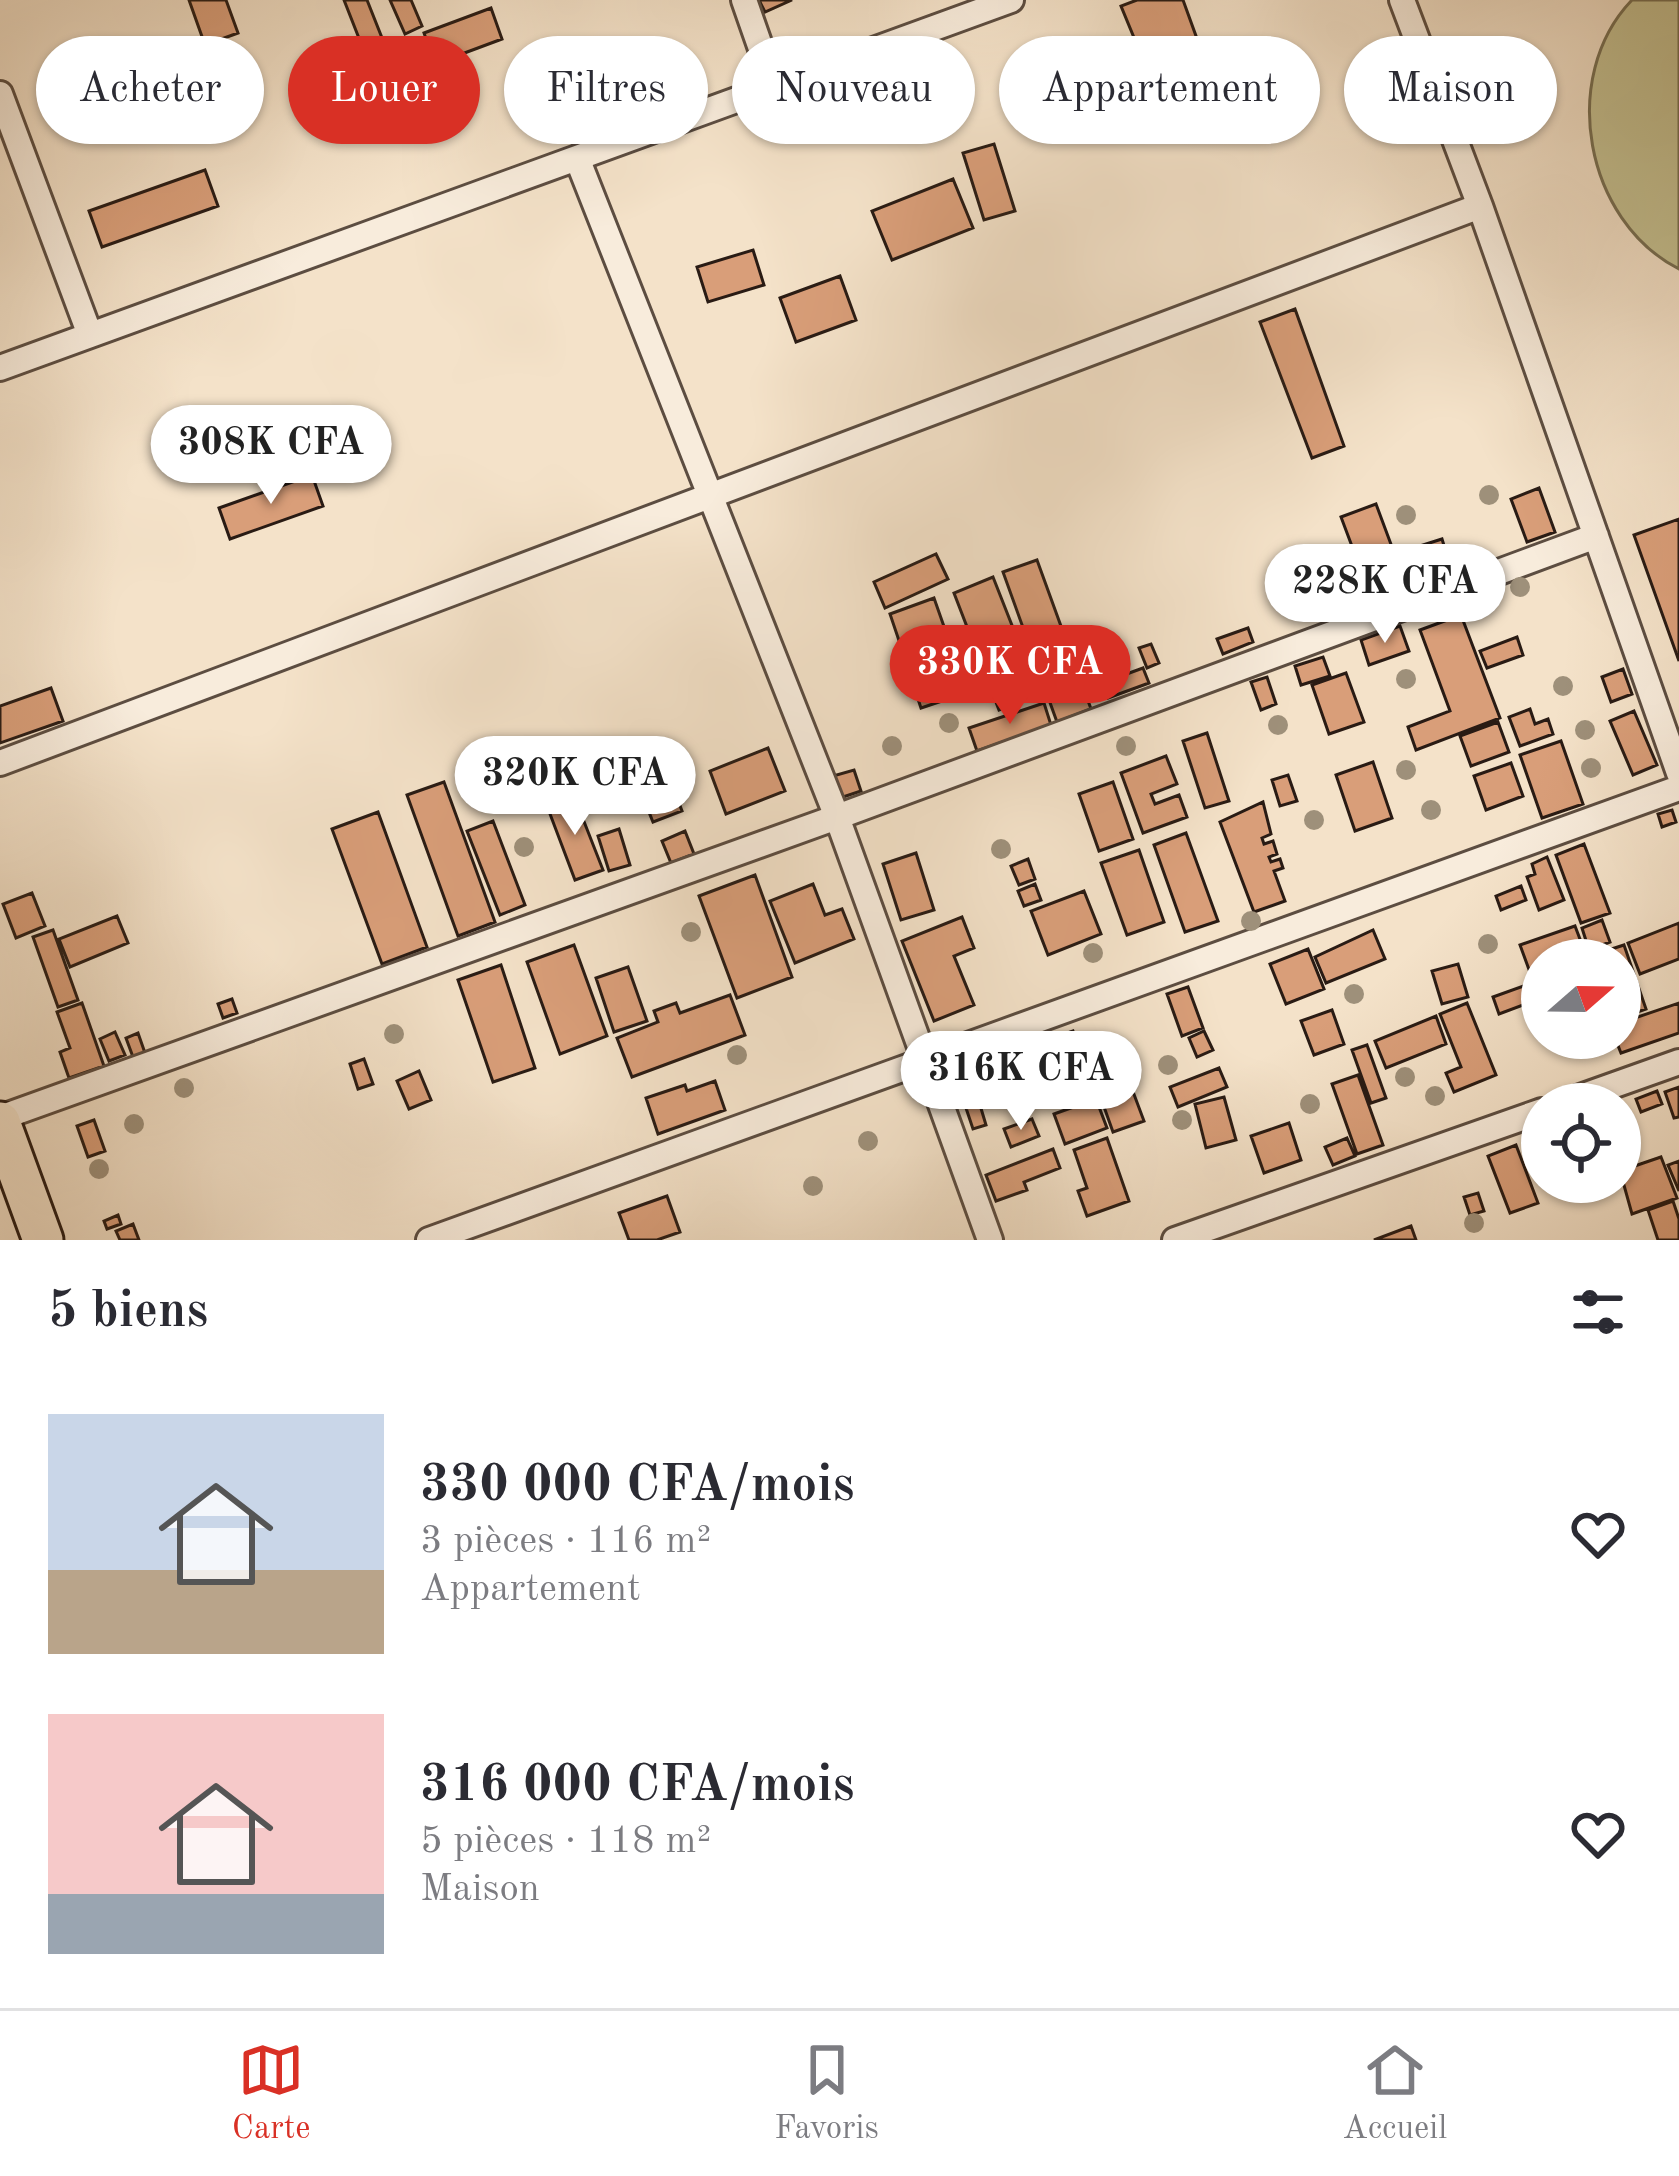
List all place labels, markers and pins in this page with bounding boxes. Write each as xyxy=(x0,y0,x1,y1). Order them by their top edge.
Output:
pin: 308K CFA xyxy=(147,405,395,507)
pin: 228K CFA xyxy=(1261,544,1509,646)
pin: 330K CFA xyxy=(886,625,1134,727)
pin: 320K CFA xyxy=(451,736,699,838)
pin: 316K CFA xyxy=(897,1031,1145,1133)

